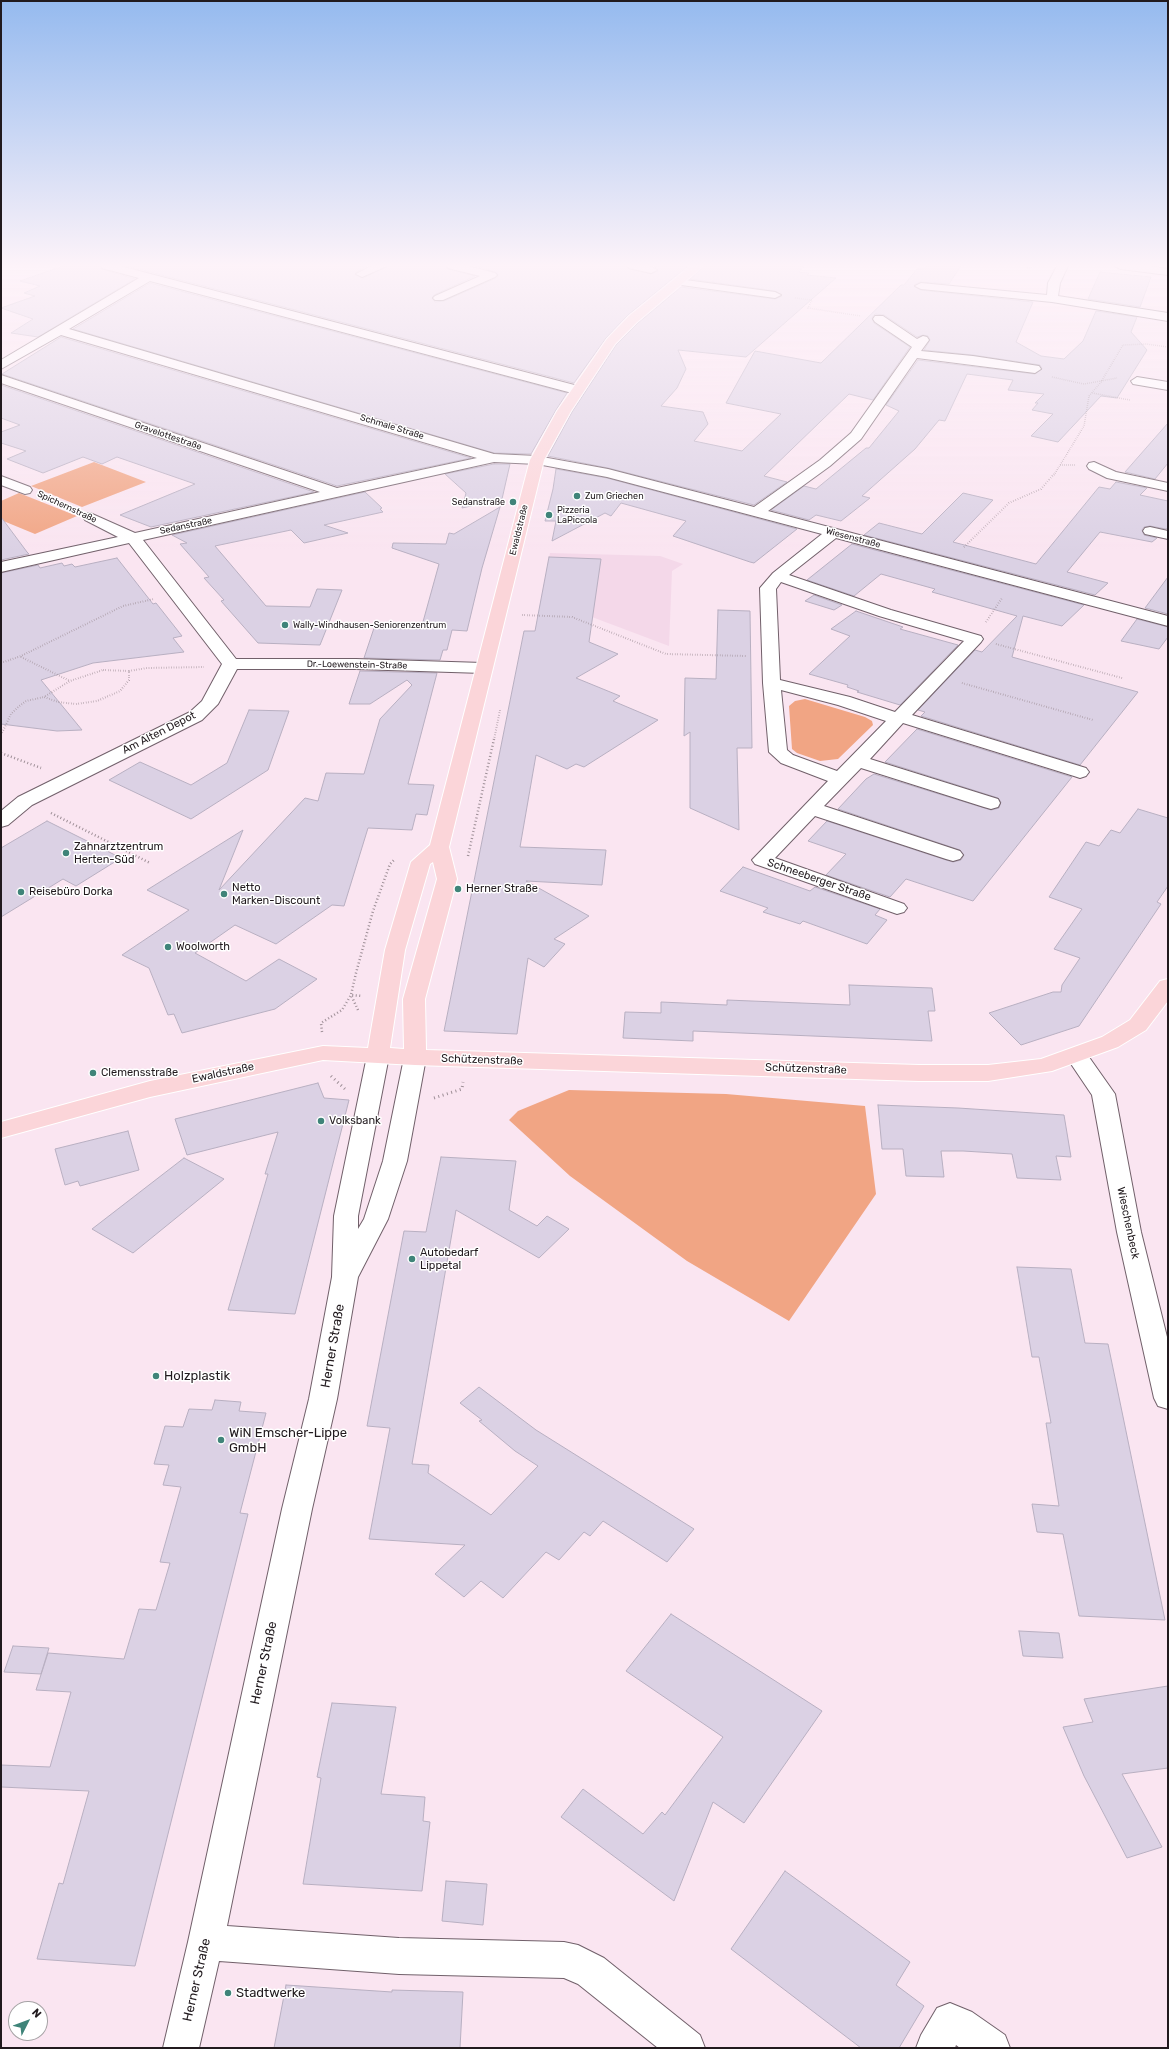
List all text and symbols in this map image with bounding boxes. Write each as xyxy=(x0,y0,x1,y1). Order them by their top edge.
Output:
street label: Schmale Straße xyxy=(359,412,425,442)
street label: Gravelottestraße xyxy=(133,419,203,453)
street label: Spichernstraße xyxy=(36,489,98,525)
marker: Zum Griechen xyxy=(572,491,582,501)
place label: Zum Griechen xyxy=(585,491,644,501)
place label: Sedanstraße xyxy=(452,497,505,507)
marker: Sedanstraße xyxy=(508,497,518,507)
street label: Ewaldstraße xyxy=(508,504,530,556)
place label: Pizzeria LaPiccola xyxy=(557,505,597,526)
marker: Pizzeria LaPiccola xyxy=(544,510,554,520)
street label: Sedanstraße xyxy=(159,515,213,537)
street label: Wiesenstraße xyxy=(824,526,882,550)
marker: Wally-Windhausen-Seniorenzentrum xyxy=(280,620,290,630)
place label: Wally-Windhausen-Seniorenzentrum xyxy=(293,620,446,630)
street label: Dr.-Loewenstein-Straße xyxy=(307,659,407,671)
street label: Am Alten Depot xyxy=(120,709,198,757)
place label: Zahnarztzentrum Herten-Süd xyxy=(74,840,163,866)
marker: Zahnarztzentrum Herten-Süd xyxy=(61,848,71,858)
street label: Schneeberger Straße xyxy=(765,856,873,904)
place label: Netto Marken-Discount xyxy=(232,881,320,907)
place label: Herner Straße xyxy=(466,882,538,896)
marker: Herner Straße xyxy=(453,884,463,894)
place label: Reisebüro Dorka xyxy=(29,885,113,899)
marker: Reisebüro Dorka xyxy=(16,887,26,897)
marker: Netto Marken-Discount xyxy=(219,889,229,899)
place label: Woolworth xyxy=(176,940,230,954)
marker: Woolworth xyxy=(163,942,173,952)
street label: Schützenstraße xyxy=(441,1052,523,1068)
street label: Ewaldstraße xyxy=(191,1060,255,1086)
street label: Schützenstraße xyxy=(765,1061,847,1077)
place label: Clemensstraße xyxy=(101,1066,178,1080)
marker: Clemensstraße xyxy=(88,1068,98,1078)
place label: Volksbank xyxy=(329,1114,381,1128)
marker: Volksbank xyxy=(316,1116,326,1126)
street label: Wieschenbeck xyxy=(1114,1186,1142,1260)
place label: Autobedarf Lippetal xyxy=(420,1246,478,1272)
marker: Autobedarf Lippetal xyxy=(407,1254,417,1264)
street label: Herner Straße xyxy=(318,1303,348,1389)
place label: Holzplastik xyxy=(164,1368,230,1384)
marker: Holzplastik xyxy=(151,1371,161,1381)
place label: WiN Emscher-Lippe GmbH xyxy=(229,1425,347,1456)
marker: WiN Emscher-Lippe GmbH xyxy=(216,1435,226,1445)
street label: Herner Straße xyxy=(248,1620,280,1706)
street label: Herner Straße xyxy=(180,1937,214,2023)
place label: Stadtwerke xyxy=(236,1985,305,2001)
marker: Stadtwerke xyxy=(223,1988,233,1998)
north arrow xyxy=(8,2001,48,2041)
text: N xyxy=(29,2006,44,2021)

